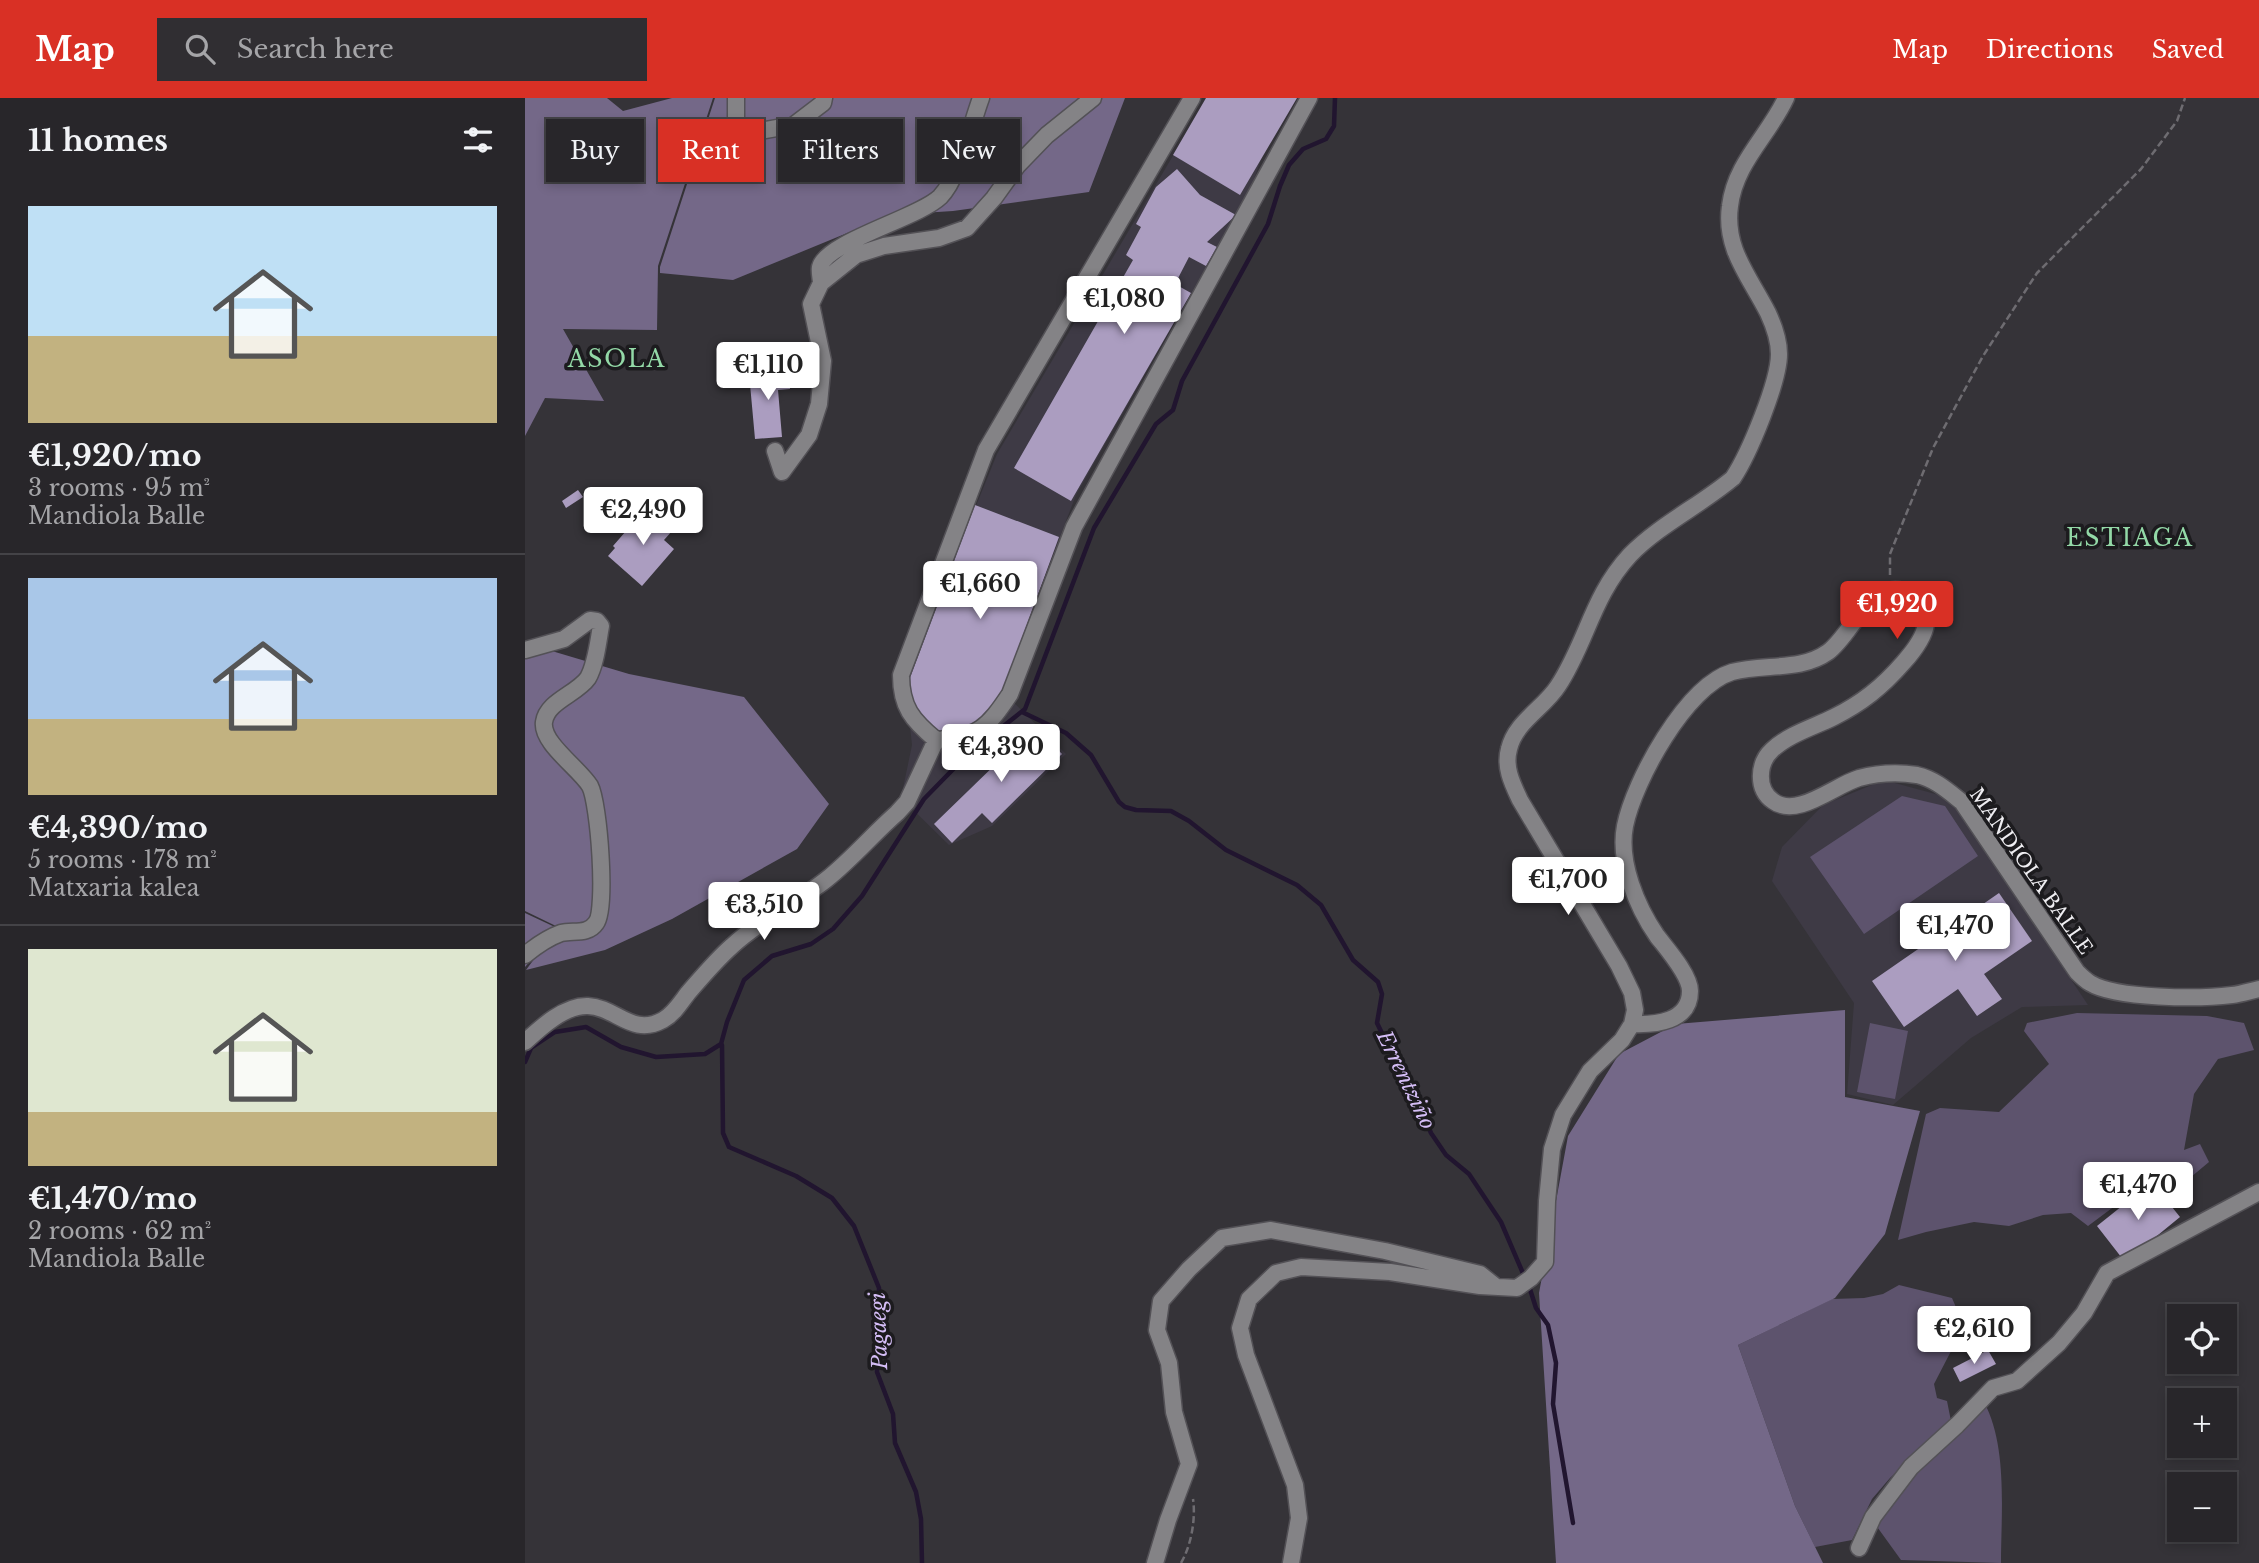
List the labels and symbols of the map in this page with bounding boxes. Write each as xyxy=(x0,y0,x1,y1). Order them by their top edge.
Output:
pin: €1,080 xyxy=(1067,276,1181,336)
pin: €1,110 xyxy=(711,342,825,402)
district label: ASOLA xyxy=(567,345,666,373)
pin: €2,490 xyxy=(586,488,700,547)
district label: ESTIAGA xyxy=(2066,524,2194,552)
pin: €1,660 xyxy=(923,561,1037,621)
pin: €1,920 xyxy=(1840,582,1954,641)
pin: €4,390 xyxy=(944,724,1058,784)
street label: MANDIOLA BALLE xyxy=(1965,783,2097,959)
pin: €1,700 xyxy=(1511,858,1625,917)
pin: €3,510 xyxy=(707,882,821,942)
pin: €1,470 xyxy=(1898,904,2012,963)
water label: Errentziño xyxy=(1370,1025,1441,1134)
pin: €1,470 xyxy=(2081,1162,2195,1222)
water label: Pagaegi xyxy=(865,1291,893,1371)
pin: €2,610 xyxy=(1917,1306,2031,1366)

